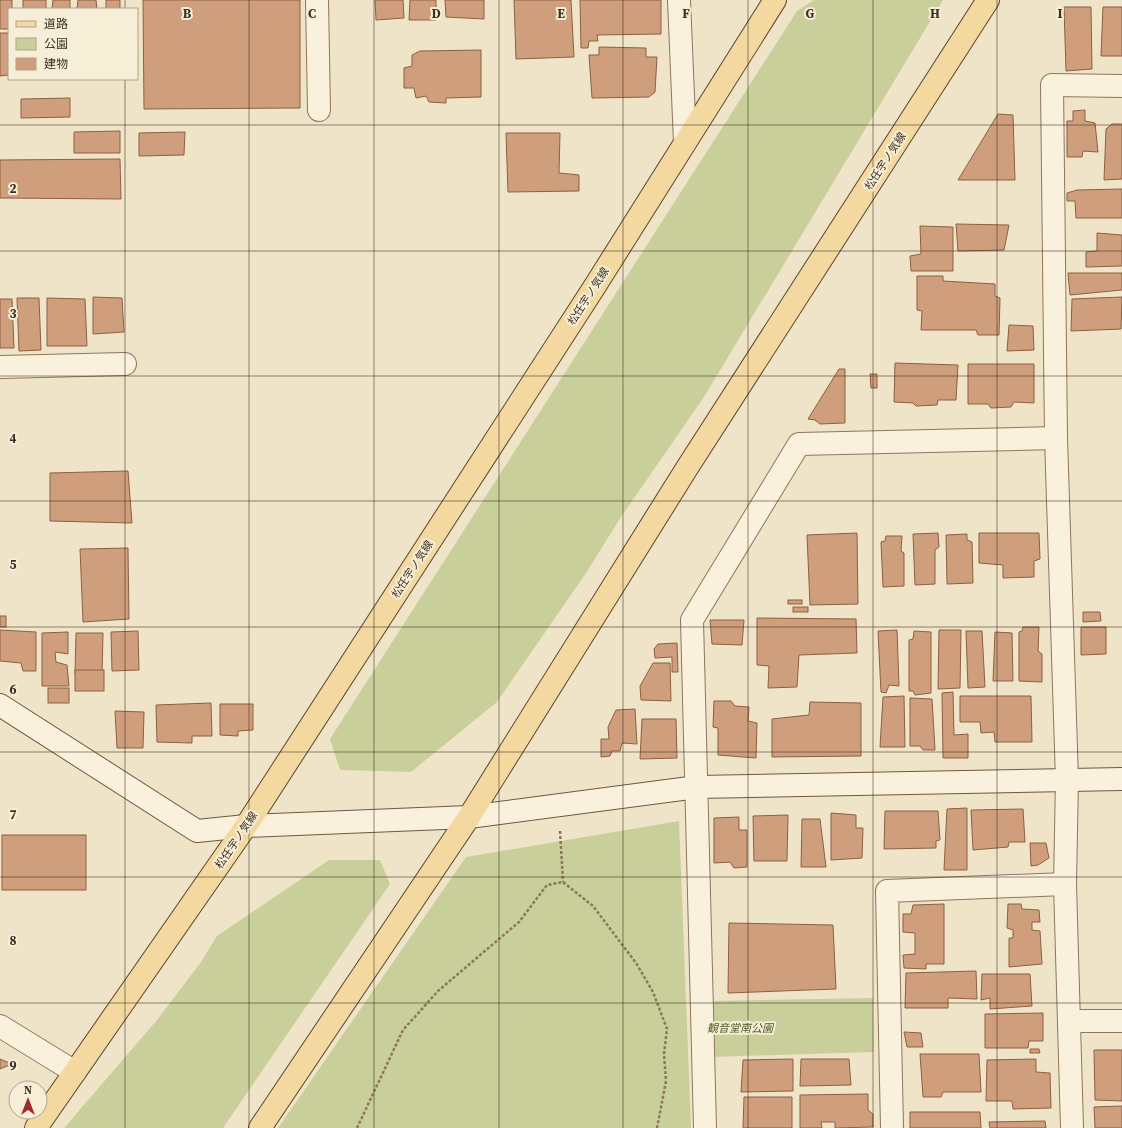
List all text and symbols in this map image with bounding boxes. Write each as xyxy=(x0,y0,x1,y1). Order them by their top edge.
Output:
text: B xyxy=(183,5,192,22)
text: C xyxy=(308,5,316,22)
text: D xyxy=(431,5,441,22)
text: E xyxy=(557,5,565,22)
text: F xyxy=(682,5,690,22)
text: G xyxy=(806,5,815,22)
text: H xyxy=(930,5,940,22)
text: I xyxy=(1057,5,1063,22)
legend xyxy=(8,8,138,80)
text: 道路 xyxy=(44,16,68,32)
text: 公園 xyxy=(44,36,68,52)
text: 建物 xyxy=(44,56,68,72)
street label: 松任宇ノ気線 xyxy=(861,130,910,193)
text: 2 xyxy=(9,180,17,197)
street label: 松任宇ノ気線 xyxy=(564,265,613,328)
text: 3 xyxy=(9,305,17,322)
text: 4 xyxy=(9,430,17,447)
street label: 松任宇ノ気線 xyxy=(388,538,437,601)
text: 5 xyxy=(9,556,17,573)
text: 6 xyxy=(9,681,17,698)
text: 7 xyxy=(9,806,17,823)
street label: 松任宇ノ気線 xyxy=(212,809,261,872)
text: 8 xyxy=(9,932,17,949)
park label: 観音堂南公園 xyxy=(707,1021,775,1036)
text: 9 xyxy=(9,1057,17,1074)
north arrow xyxy=(8,1080,48,1120)
text: N xyxy=(24,1083,32,1098)

